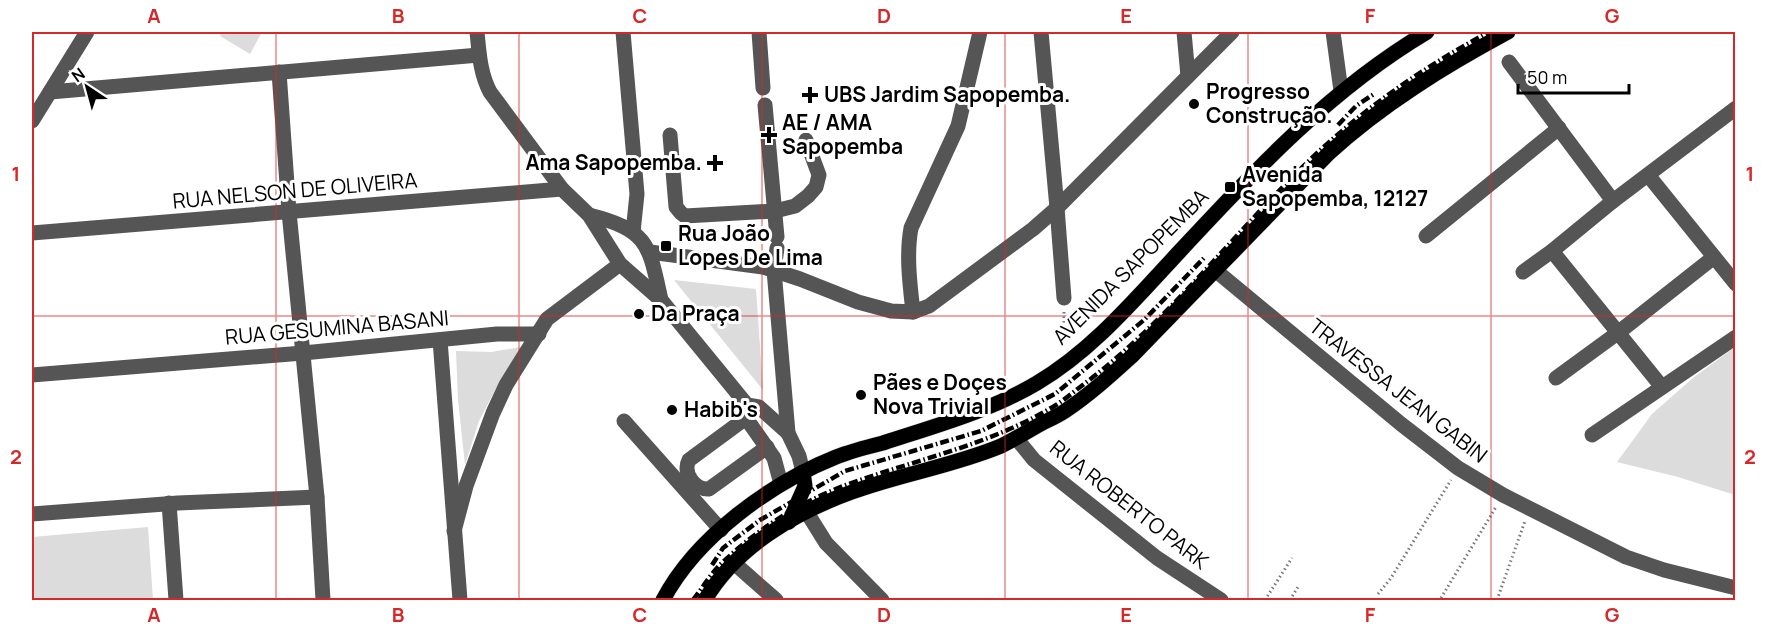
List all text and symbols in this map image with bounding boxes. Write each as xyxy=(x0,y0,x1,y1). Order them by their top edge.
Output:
text: A xyxy=(147,2,161,29)
text: B xyxy=(392,2,405,29)
text: C xyxy=(633,2,647,29)
text: D xyxy=(877,2,891,29)
text: E xyxy=(1120,2,1132,29)
text: F xyxy=(1365,2,1376,29)
text: G xyxy=(1605,2,1620,29)
north arrow xyxy=(57,57,117,117)
scale bar xyxy=(1518,57,1629,95)
text: N xyxy=(67,63,89,87)
text: 50 m xyxy=(1527,65,1567,89)
place label: Progresso Construção. xyxy=(1206,77,1333,129)
place label: UBS Jardim Sapopemba. xyxy=(824,80,1070,108)
marker: UBS Jardim Sapopemba. xyxy=(801,86,819,104)
marker: Progresso Construção. xyxy=(1187,97,1201,111)
place label: AE / AMA Sapopemba xyxy=(782,108,903,160)
marker: AE / AMA Sapopemba xyxy=(760,126,778,144)
place label: Ama Sapopemba. xyxy=(525,148,702,176)
marker: Ama Sapopemba. xyxy=(706,154,724,172)
text: 1 xyxy=(12,160,20,187)
place label: Avenida Sapopemba, 12127 xyxy=(1242,160,1428,212)
text: 1 xyxy=(1746,160,1754,187)
street label: RUA NELSON DE OLIVEIRA xyxy=(171,165,419,215)
marker: Avenida Sapopemba, 12127 xyxy=(1223,180,1237,194)
street label: AVENIDA SAPOPEMBA xyxy=(1046,182,1214,350)
place label: Rua João Lopes De Lima xyxy=(678,219,823,271)
marker: Rua João Lopes De Lima xyxy=(659,239,673,253)
place label: Da Praça xyxy=(651,299,740,327)
street label: RUA GESUMINA BASANI xyxy=(224,303,450,351)
marker: Da Praça xyxy=(632,307,646,321)
street label: TRAVESSA JEAN GABIN xyxy=(1304,312,1493,469)
place label: Pães e Doçes Nova Trivial xyxy=(873,368,1007,420)
marker: Pães e Doçes Nova Trivial xyxy=(854,388,868,402)
place label: Habib's xyxy=(684,395,758,423)
marker: Habib's xyxy=(665,403,679,417)
street label: RUA ROBERTO PARK xyxy=(1045,433,1215,575)
text: 2 xyxy=(10,443,22,470)
text: 2 xyxy=(1744,443,1756,470)
text: A xyxy=(147,601,161,628)
text: B xyxy=(392,601,405,628)
text: C xyxy=(633,601,647,628)
text: D xyxy=(877,601,891,628)
text: E xyxy=(1120,601,1132,628)
text: F xyxy=(1365,601,1376,628)
text: G xyxy=(1605,601,1620,628)

